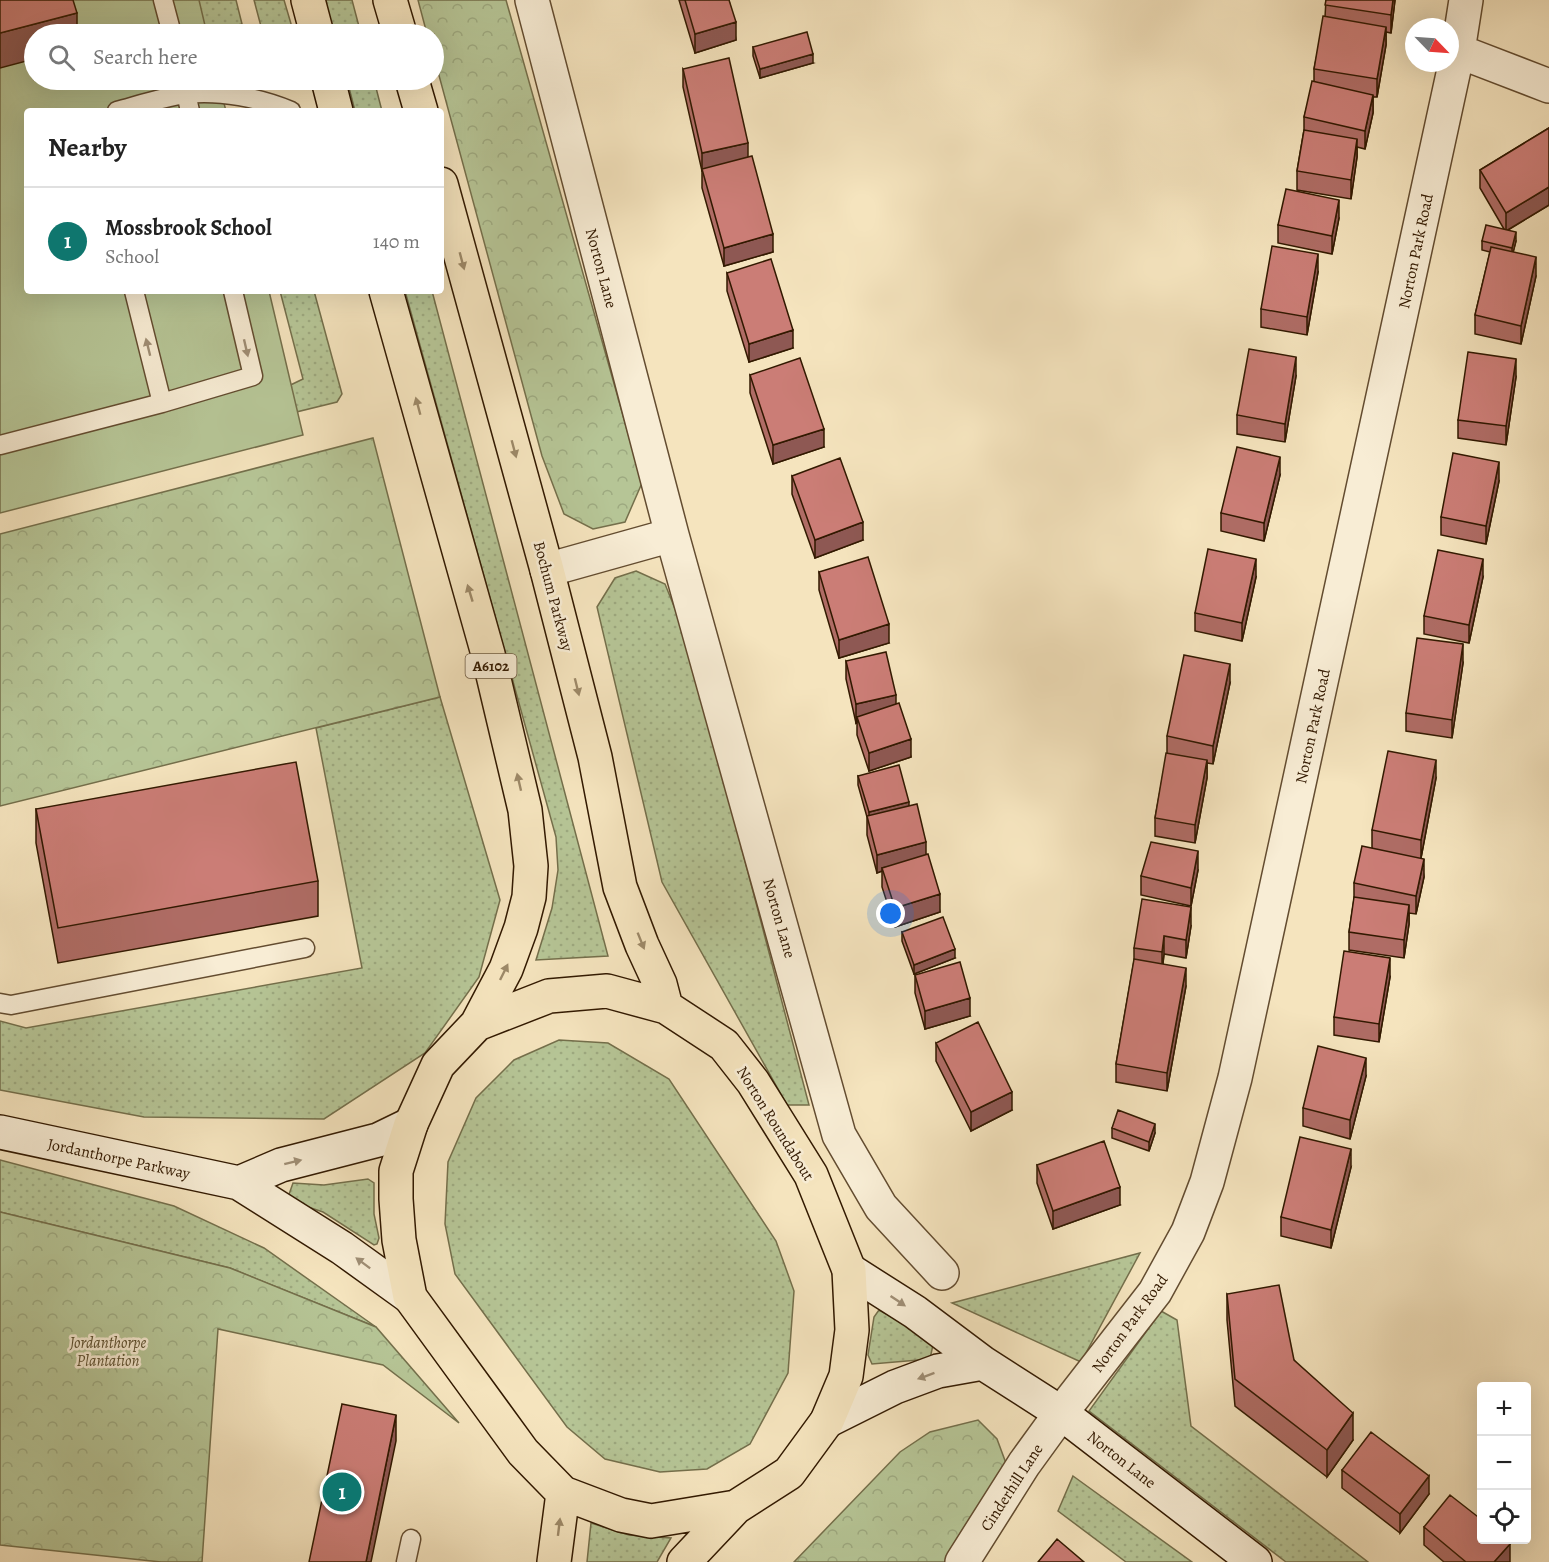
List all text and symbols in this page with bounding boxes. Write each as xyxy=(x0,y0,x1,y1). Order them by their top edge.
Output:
north arrow xyxy=(1405,18,1459,72)
search box xyxy=(24,24,444,90)
icon: search xyxy=(45,41,78,74)
text: Search here xyxy=(93,42,198,72)
text: Nearby xyxy=(48,130,127,165)
street label: Norton Park Road xyxy=(1393,191,1439,311)
text: Mossbrook School xyxy=(105,213,272,243)
street label: Norton Lane xyxy=(580,226,622,311)
text: 1 xyxy=(64,228,71,255)
text: 140 m xyxy=(373,228,420,255)
text: School xyxy=(105,243,159,270)
one-way arrow xyxy=(458,252,467,270)
one-way arrow xyxy=(142,338,152,356)
one-way arrow xyxy=(242,339,252,357)
one-way arrow xyxy=(412,396,422,415)
one-way arrow xyxy=(510,440,519,458)
street label: Bochum Parkway xyxy=(528,539,579,655)
one-way arrow xyxy=(465,584,474,602)
road number: A6102 xyxy=(466,654,516,678)
street label: Norton Park Road xyxy=(1290,666,1336,786)
one-way arrow xyxy=(573,679,582,697)
one-way arrow xyxy=(513,773,523,791)
street label: Norton Lane xyxy=(757,876,801,961)
your location xyxy=(876,899,905,928)
one-way arrow xyxy=(636,933,646,951)
one-way arrow xyxy=(499,963,508,980)
street label: Norton Roundabout xyxy=(731,1062,819,1185)
street label: Jordanthorpe Parkway xyxy=(45,1133,193,1185)
one-way arrow xyxy=(284,1156,302,1166)
one-way arrow xyxy=(355,1257,371,1269)
street label: Norton Park Road xyxy=(1087,1269,1173,1377)
one-way arrow xyxy=(890,1295,906,1307)
park label: Jordanthorpe Plantation xyxy=(69,1332,147,1372)
one-way arrow xyxy=(917,1371,935,1381)
map controls xyxy=(1477,1382,1531,1544)
button: + xyxy=(1477,1382,1531,1436)
street label: Norton Lane xyxy=(1082,1426,1160,1494)
button: − xyxy=(1477,1436,1531,1490)
street label: Cinderhill Lane xyxy=(975,1439,1048,1536)
pin: 1 xyxy=(322,1470,362,1514)
button: locate xyxy=(1477,1490,1531,1544)
one-way arrow xyxy=(554,1518,564,1537)

